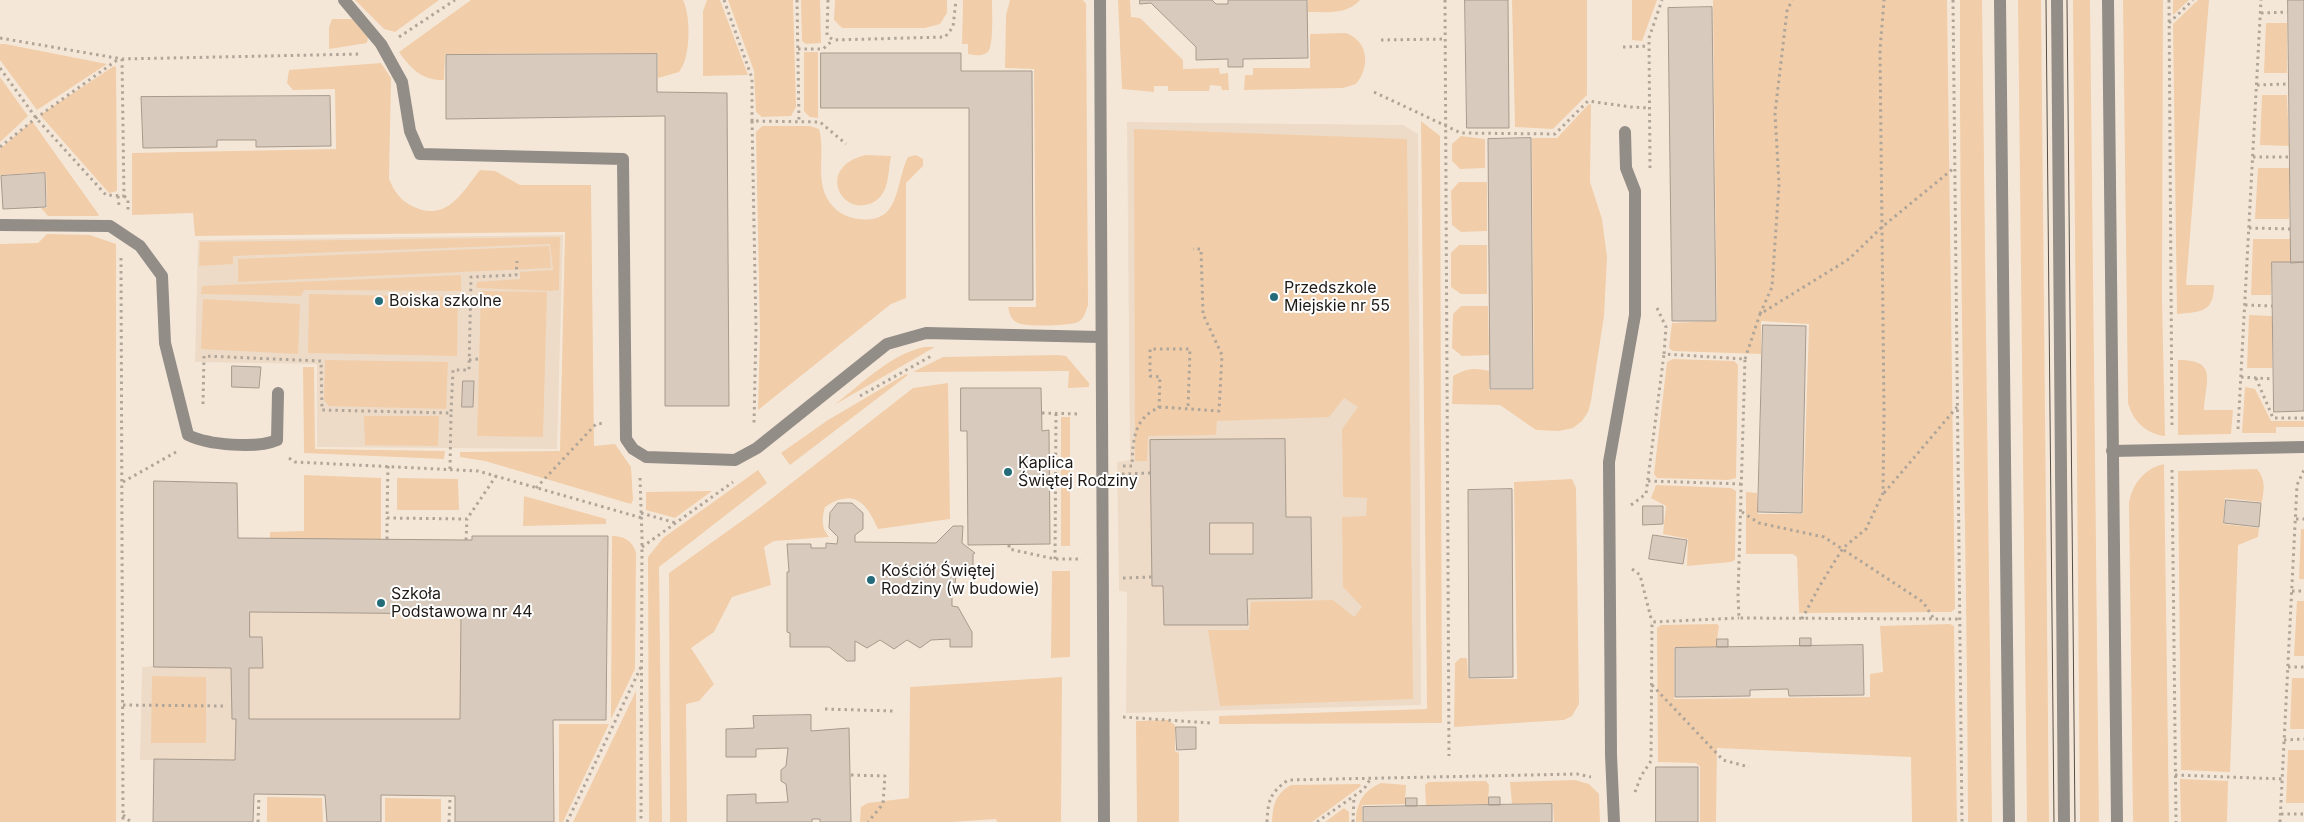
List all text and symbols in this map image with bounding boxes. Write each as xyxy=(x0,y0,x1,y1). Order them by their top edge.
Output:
place label: Przedszkole Miejskie nr 55 xyxy=(1284,278,1390,316)
place label: Boiska szkolne xyxy=(389,291,502,311)
marker: Przedszkole Miejskie nr 55 xyxy=(1268,291,1280,303)
marker: Boiska szkolne xyxy=(373,295,385,307)
place label: Kaplica Świętej Rodziny xyxy=(1018,453,1138,491)
marker: Kaplica Świętej Rodziny xyxy=(1002,466,1014,478)
place label: Kościół Świętej Rodziny (w budowie) xyxy=(881,561,1040,599)
marker: Kościół Świętej Rodziny (w budowie) xyxy=(865,574,877,586)
place label: Szkoła Podstawowa nr 44 xyxy=(391,584,533,622)
marker: Szkoła Podstawowa nr 44 xyxy=(375,597,387,609)

